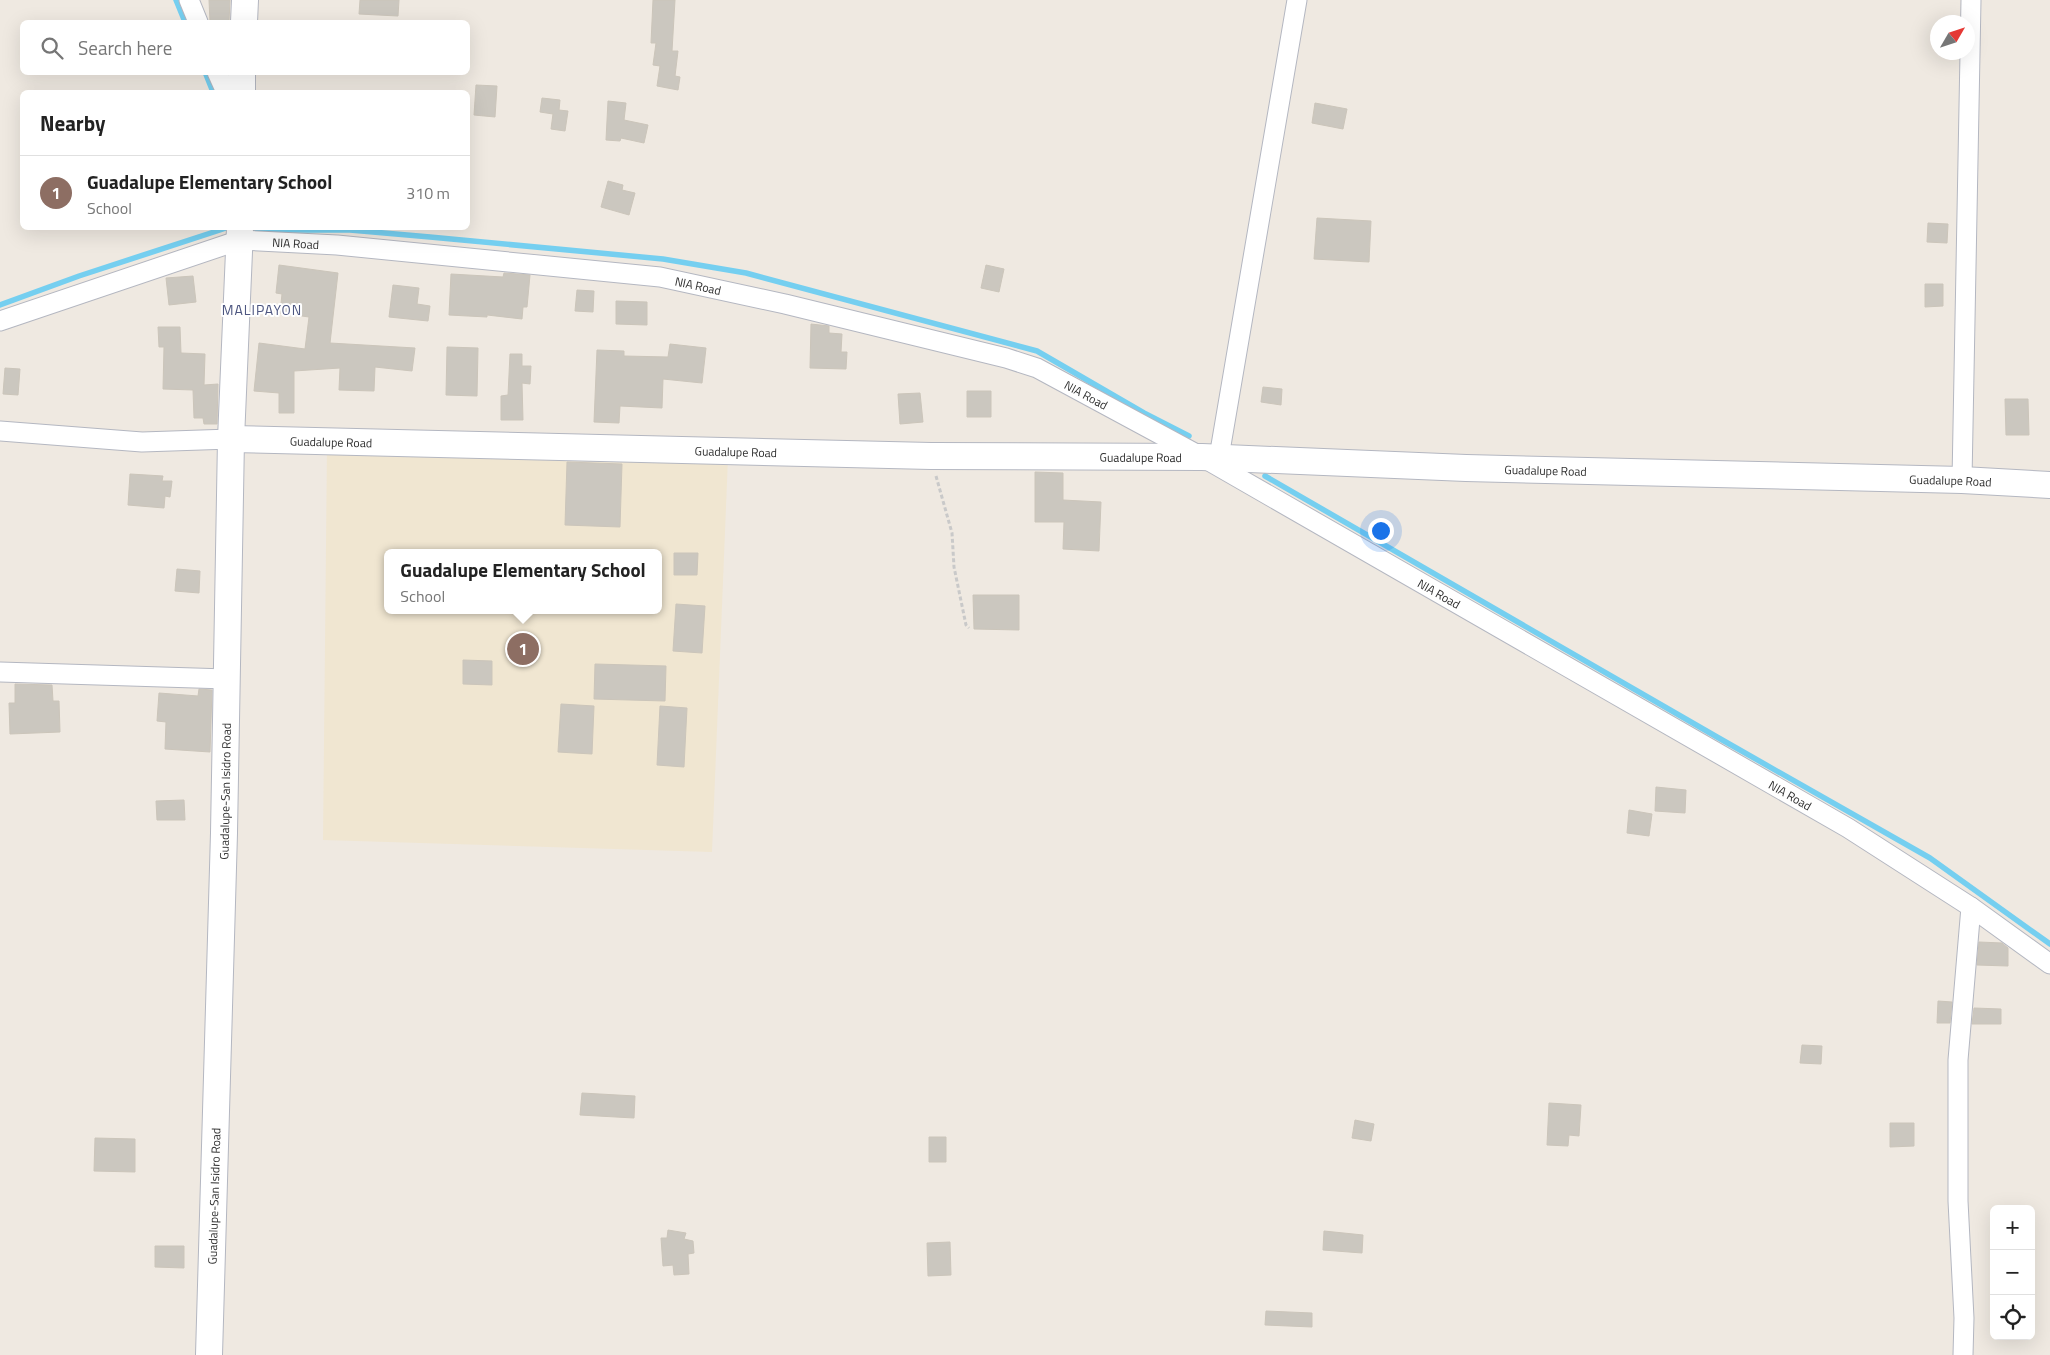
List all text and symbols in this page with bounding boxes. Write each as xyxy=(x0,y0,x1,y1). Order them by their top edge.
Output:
north arrow xyxy=(1930,15,1975,60)
search box xyxy=(20,20,470,75)
text: Search here xyxy=(78,33,172,62)
icon: search xyxy=(38,34,66,62)
text: Nearby xyxy=(40,107,105,139)
text: Guadalupe Elementary School xyxy=(87,167,332,196)
text: 1 xyxy=(52,181,60,205)
text: 310 m xyxy=(406,181,450,205)
text: School xyxy=(87,196,132,220)
street label: NIA Road xyxy=(272,232,320,254)
street label: NIA Road xyxy=(673,271,723,299)
district label: MALIPAYON xyxy=(222,299,302,320)
street label: NIA Road xyxy=(1061,375,1111,414)
street label: Guadalupe Road xyxy=(290,431,372,452)
street label: Guadalupe Road xyxy=(694,441,777,462)
street label: Guadalupe Road xyxy=(1100,447,1182,466)
street label: Guadalupe Road xyxy=(1504,459,1587,480)
street label: Guadalupe Road xyxy=(1909,469,1992,491)
your location xyxy=(1368,518,1394,544)
popup xyxy=(384,549,662,614)
text: Guadalupe Elementary School xyxy=(400,555,646,584)
street label: NIA Road xyxy=(1414,573,1464,613)
text: School xyxy=(400,584,445,608)
pin: 1 xyxy=(507,630,539,668)
street label: Guadalupe-San Isidro Road xyxy=(214,723,235,860)
street label: NIA Road xyxy=(1765,775,1815,815)
street label: Guadalupe-San Isidro Road xyxy=(202,1127,225,1265)
map controls xyxy=(1990,1205,2035,1340)
button: + xyxy=(1990,1205,2035,1250)
button: − xyxy=(1990,1250,2035,1295)
button: locate xyxy=(1990,1295,2035,1340)

